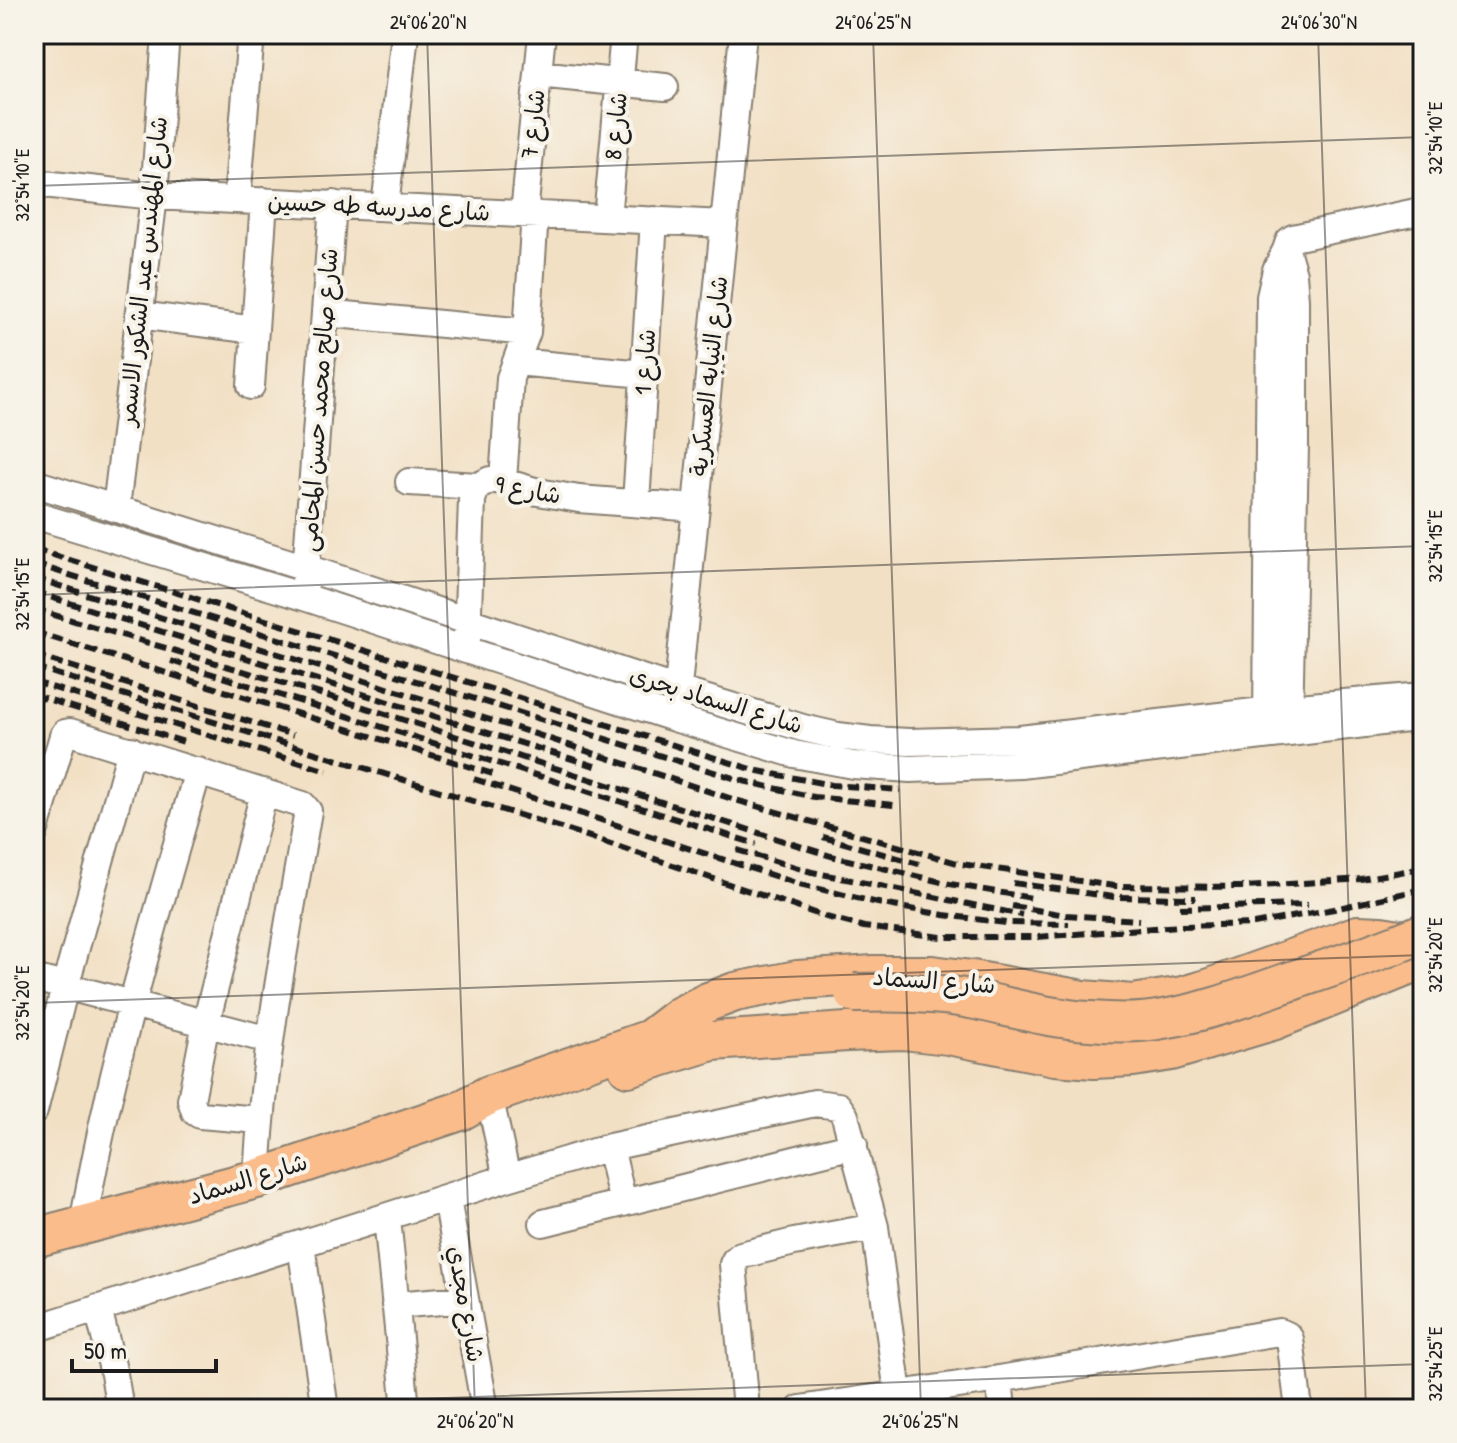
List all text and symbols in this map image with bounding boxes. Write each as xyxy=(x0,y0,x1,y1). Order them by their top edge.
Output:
text: 24°06'20"N xyxy=(390,8,466,35)
text: 24°06'25"N xyxy=(835,8,911,35)
text: 24°06'30"N xyxy=(1281,8,1357,35)
street label: شارع 7 xyxy=(512,88,554,160)
street label: شارع 8 xyxy=(596,91,636,161)
text: 32°54'10"E xyxy=(1421,101,1448,175)
street label: شارع المهندس عبد الشكور الاسمر xyxy=(110,115,176,429)
text: 32°54'10"E xyxy=(8,148,35,222)
street label: شارع مدرسه طه حسين xyxy=(267,184,491,230)
street label: شارع صالح محمد حسن المحامى xyxy=(291,247,347,553)
street label: شارع النيابه العسكرية xyxy=(682,274,736,478)
street label: شارع 1 xyxy=(626,328,664,396)
street label: شارع 9 xyxy=(492,468,564,512)
text: 32°54'15"E xyxy=(1421,509,1448,582)
text: 32°54'15"E xyxy=(8,557,35,630)
street label: شارع السماد بحرى xyxy=(625,658,807,742)
text: 32°54'20"E xyxy=(1421,917,1448,993)
street label: شارع السماد xyxy=(872,960,996,1002)
text: 32°54'20"E xyxy=(8,965,35,1041)
street label: شارع السماد xyxy=(184,1145,312,1213)
street label: شارع مجدي xyxy=(439,1243,493,1365)
scale bar xyxy=(72,1323,216,1373)
text: 32°54'25"E xyxy=(1421,1326,1448,1401)
text: 50 m xyxy=(84,1334,127,1366)
text: 24°06'20"N xyxy=(437,1407,513,1434)
text: 24°06'25"N xyxy=(882,1407,958,1434)

